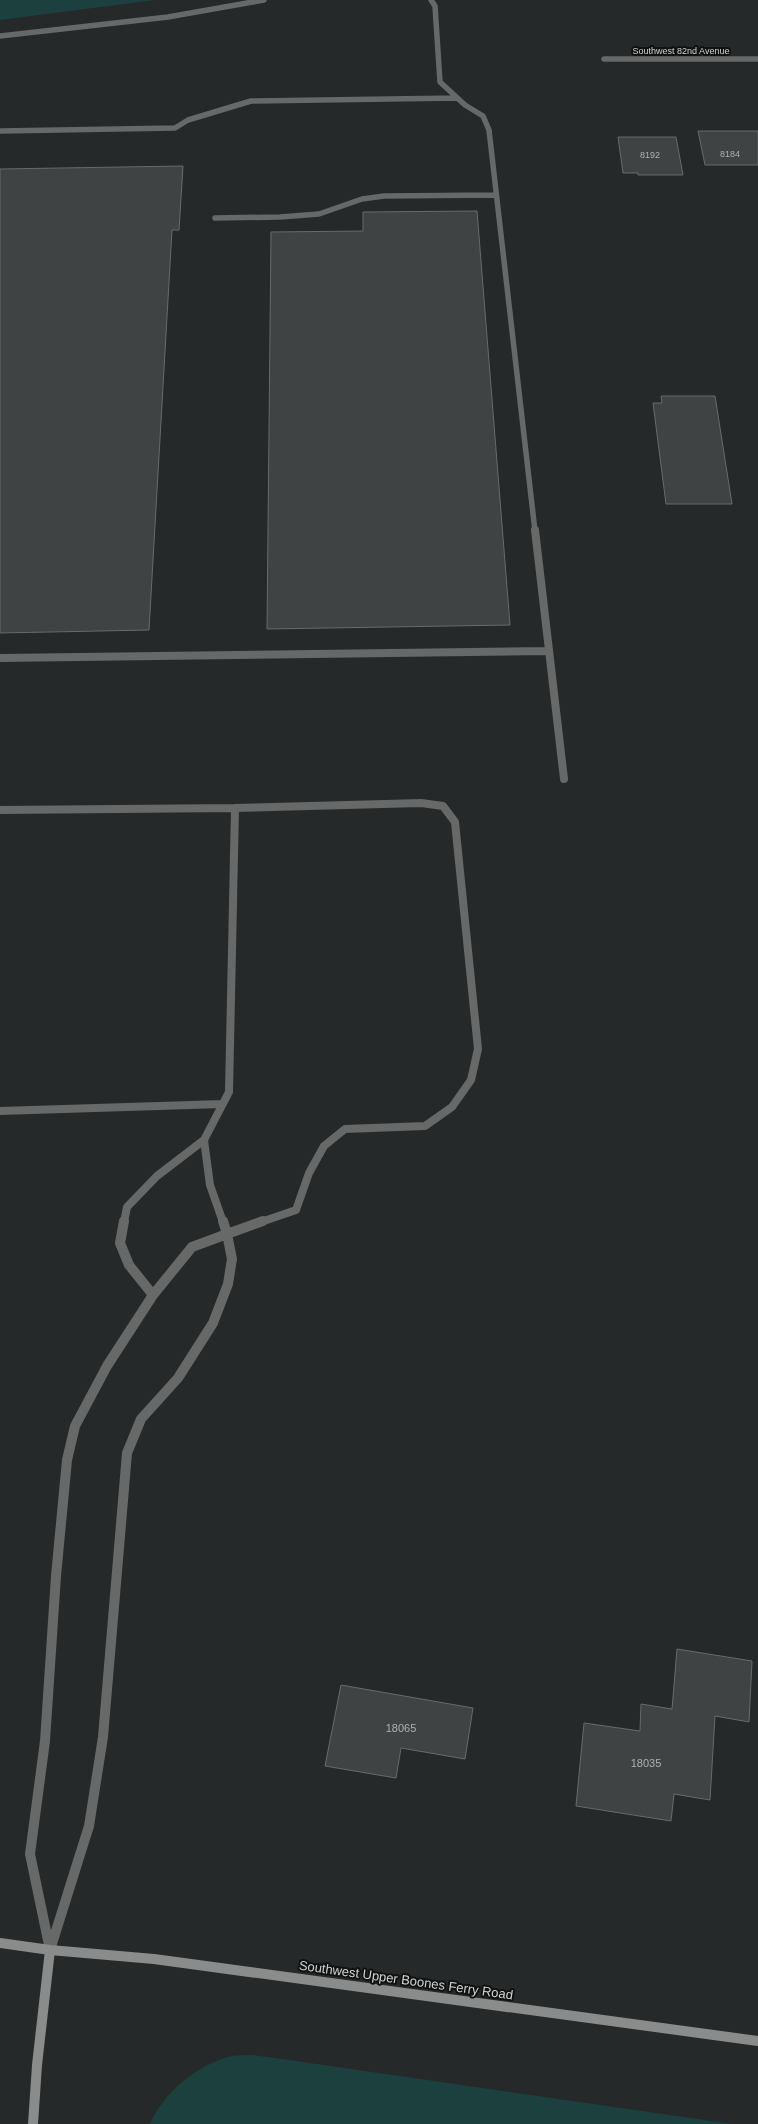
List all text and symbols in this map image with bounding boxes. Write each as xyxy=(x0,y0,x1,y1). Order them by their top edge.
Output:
street label: Southwest 82nd Avenue xyxy=(633,46,729,56)
house number: 8184 xyxy=(720,149,740,159)
house number: 8192 xyxy=(640,150,660,160)
house number: 18065 xyxy=(386,1722,416,1734)
house number: 18035 xyxy=(631,1757,661,1769)
street label: Southwest Upper Boones Ferry Road xyxy=(298,1958,514,2002)

